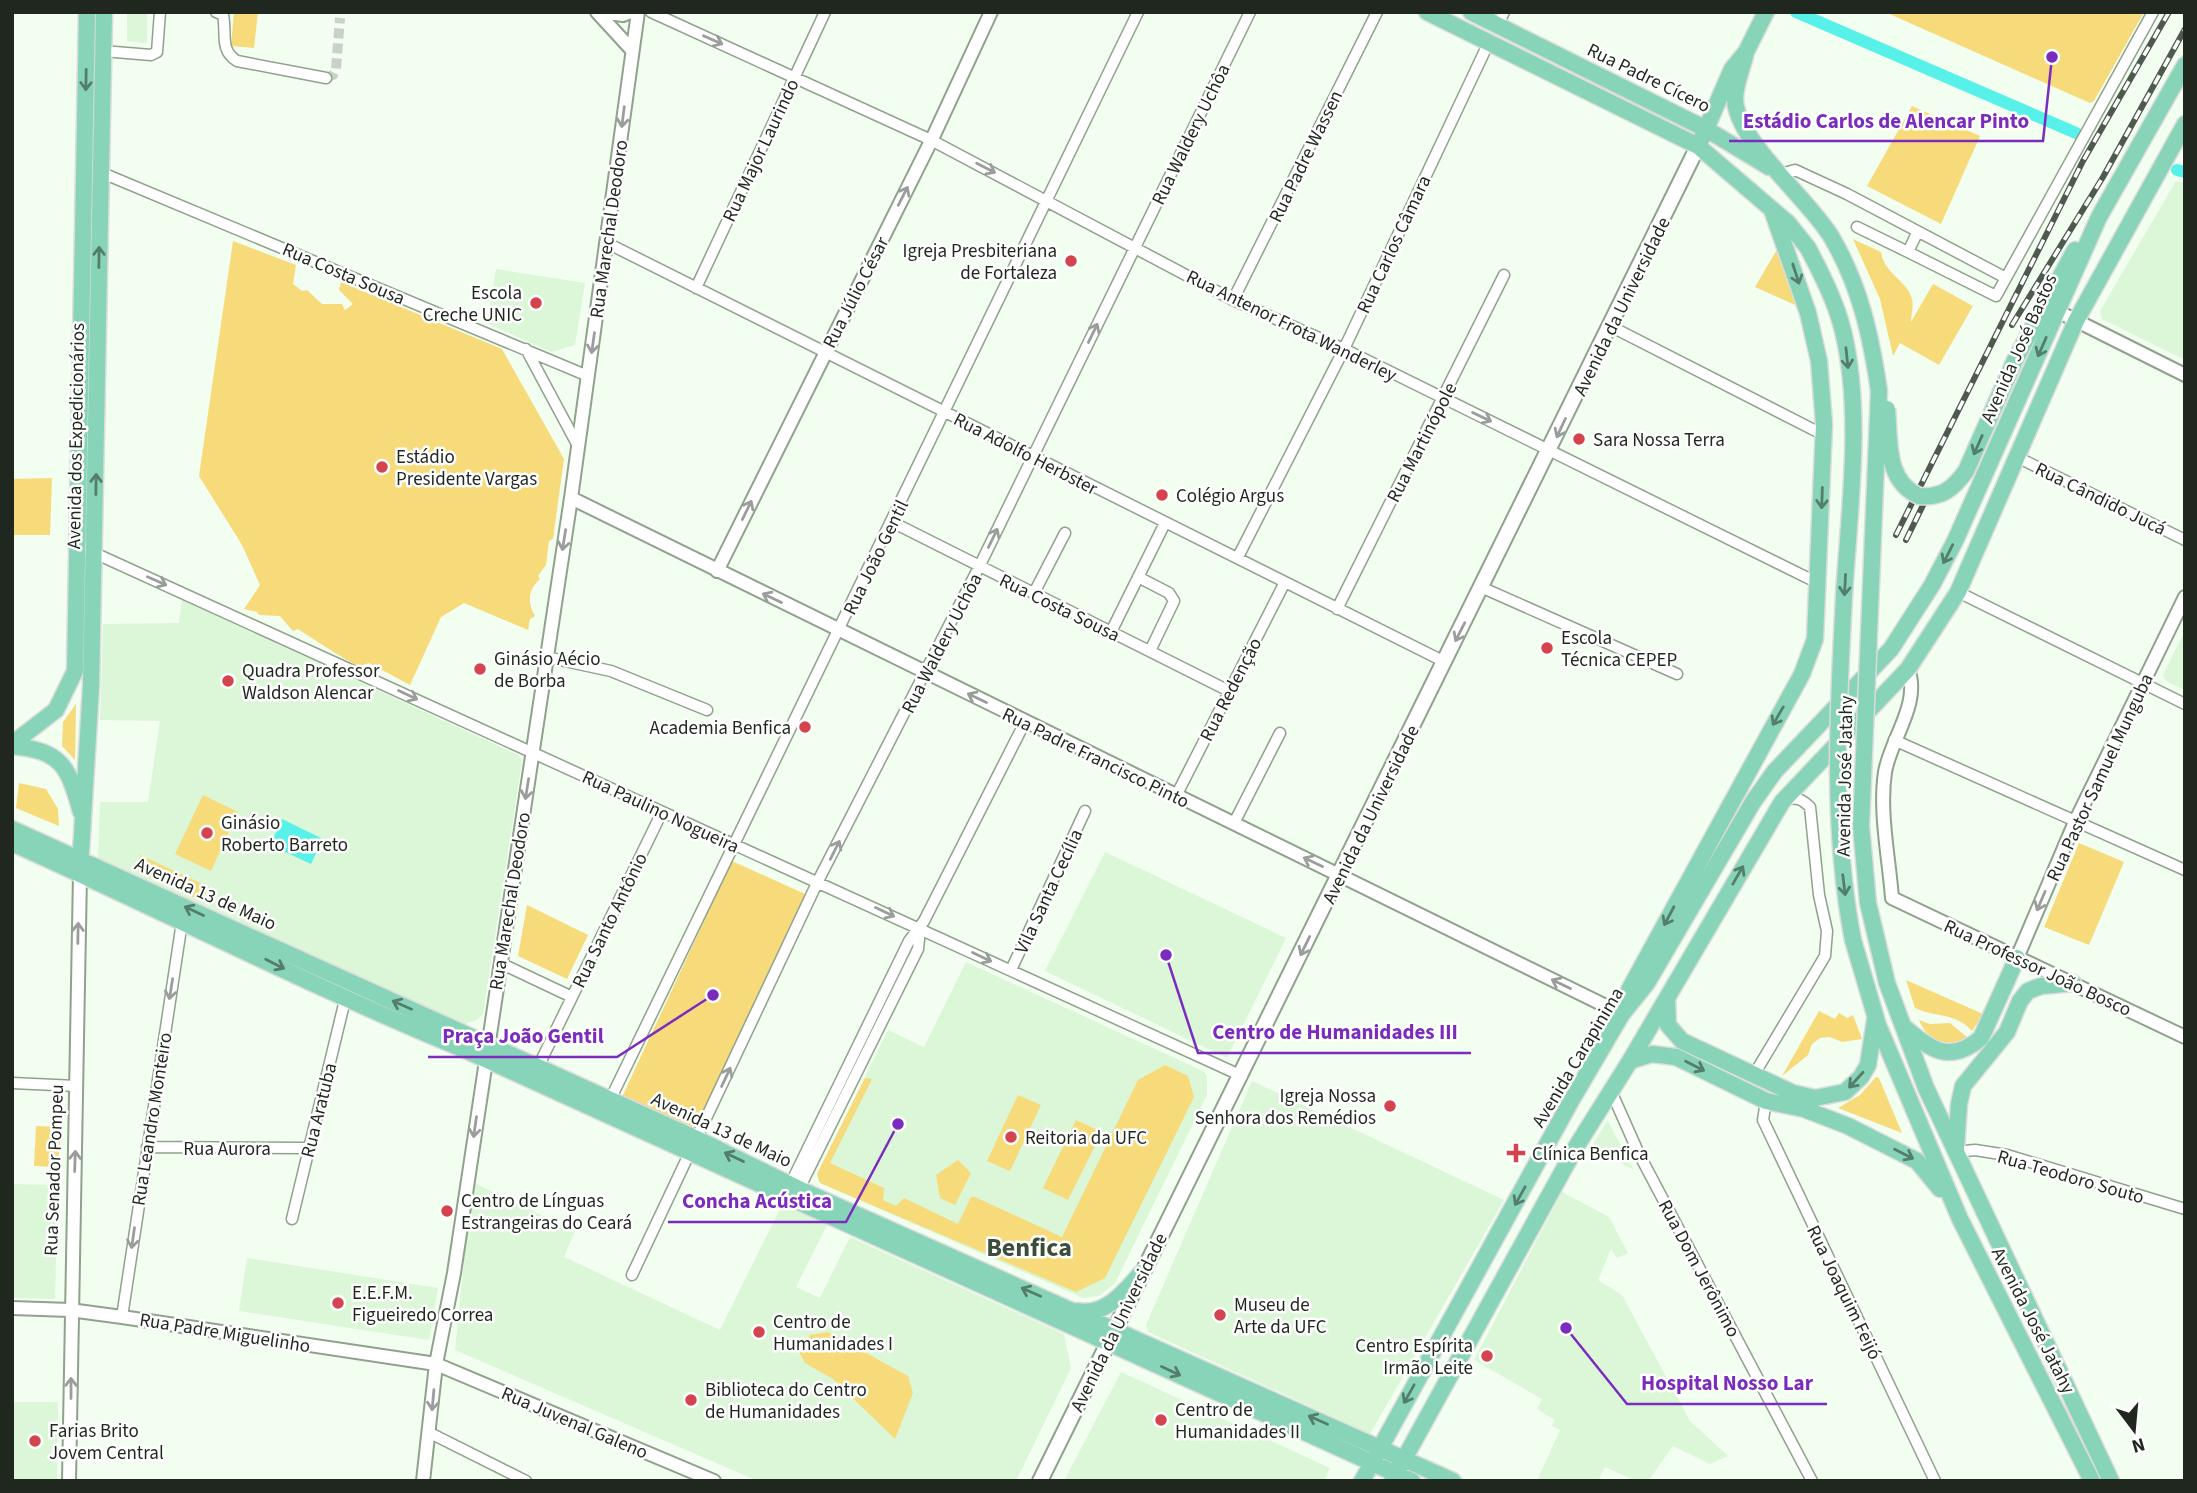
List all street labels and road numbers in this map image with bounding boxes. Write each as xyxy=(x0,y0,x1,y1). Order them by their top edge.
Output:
street label: Rua Padre Cícero xyxy=(1582,37,1715,120)
street label: Rua Waldery Uchôa xyxy=(1145,59,1237,210)
street label: Rua Major Laurindo xyxy=(716,75,806,227)
street label: Rua Padre Wassen xyxy=(1263,86,1350,227)
street label: Rua Marechal Deodoro xyxy=(584,138,635,320)
street label: Rua Carlos Câmara xyxy=(1350,171,1438,318)
street label: Avenida da Universidade xyxy=(1567,213,1677,401)
street label: Rua Júlio César xyxy=(817,232,896,353)
street label: Rua Costa Sousa xyxy=(278,236,409,312)
street label: Rua Antenor Frota Wanderley xyxy=(1182,264,1401,389)
street label: Avenida José Bastos xyxy=(1974,270,2064,427)
street label: Avenida dos Expedicionários xyxy=(61,323,92,549)
street label: Rua Martinópole xyxy=(1380,378,1464,507)
street label: Rua Adolfo Herbster xyxy=(949,406,1102,503)
street label: Rua Cândido Jucá xyxy=(2030,456,2170,543)
street label: Rua João Gentil xyxy=(837,496,916,620)
street label: Rua Costa Sousa xyxy=(995,568,1124,649)
street label: Rua Waldery Uchôa xyxy=(895,569,989,718)
street label: Rua Redenção xyxy=(1194,633,1269,746)
street label: Rua Pastor Samuel Munguba xyxy=(2040,669,2160,886)
street label: Avenida José Jatahy xyxy=(1831,695,1860,857)
street label: Rua Padre Francisco Pinto xyxy=(997,701,1194,815)
street label: Avenida da Universidade xyxy=(1316,721,1426,909)
street label: Rua Paulino Nogueira xyxy=(577,764,743,861)
street label: Rua Marechal Deodoro xyxy=(483,810,538,992)
street label: Vila Santa Cecília xyxy=(1009,825,1090,958)
street label: Rua Santo Antônio xyxy=(566,848,655,993)
street label: Avenida 13 de Maio xyxy=(130,851,280,938)
street label: Rua Professor João Bosco xyxy=(1939,913,2136,1024)
street label: Avenida Carapinima xyxy=(1526,983,1631,1133)
street label: Rua Leandro Monteiro xyxy=(125,1031,180,1208)
street label: Rua Aratuba xyxy=(295,1060,344,1161)
street label: Rua Senador Pompeu xyxy=(38,1084,71,1256)
street label: Avenida 13 de Maio xyxy=(647,1086,796,1175)
street label: Rua Aurora xyxy=(183,1136,271,1163)
street label: Rua Teodoro Souto xyxy=(1994,1144,2147,1211)
street label: Rua Dom Jerônimo xyxy=(1651,1195,1746,1342)
street label: Rua Joaquim Feijó xyxy=(1799,1221,1888,1364)
street label: Avenida da Universidade xyxy=(1064,1229,1174,1417)
street label: Avenida José Jatahy xyxy=(1984,1243,2081,1399)
street label: Rua Padre Miguelinho xyxy=(137,1307,312,1360)
street label: Rua Juvenal Galeno xyxy=(497,1380,652,1466)

